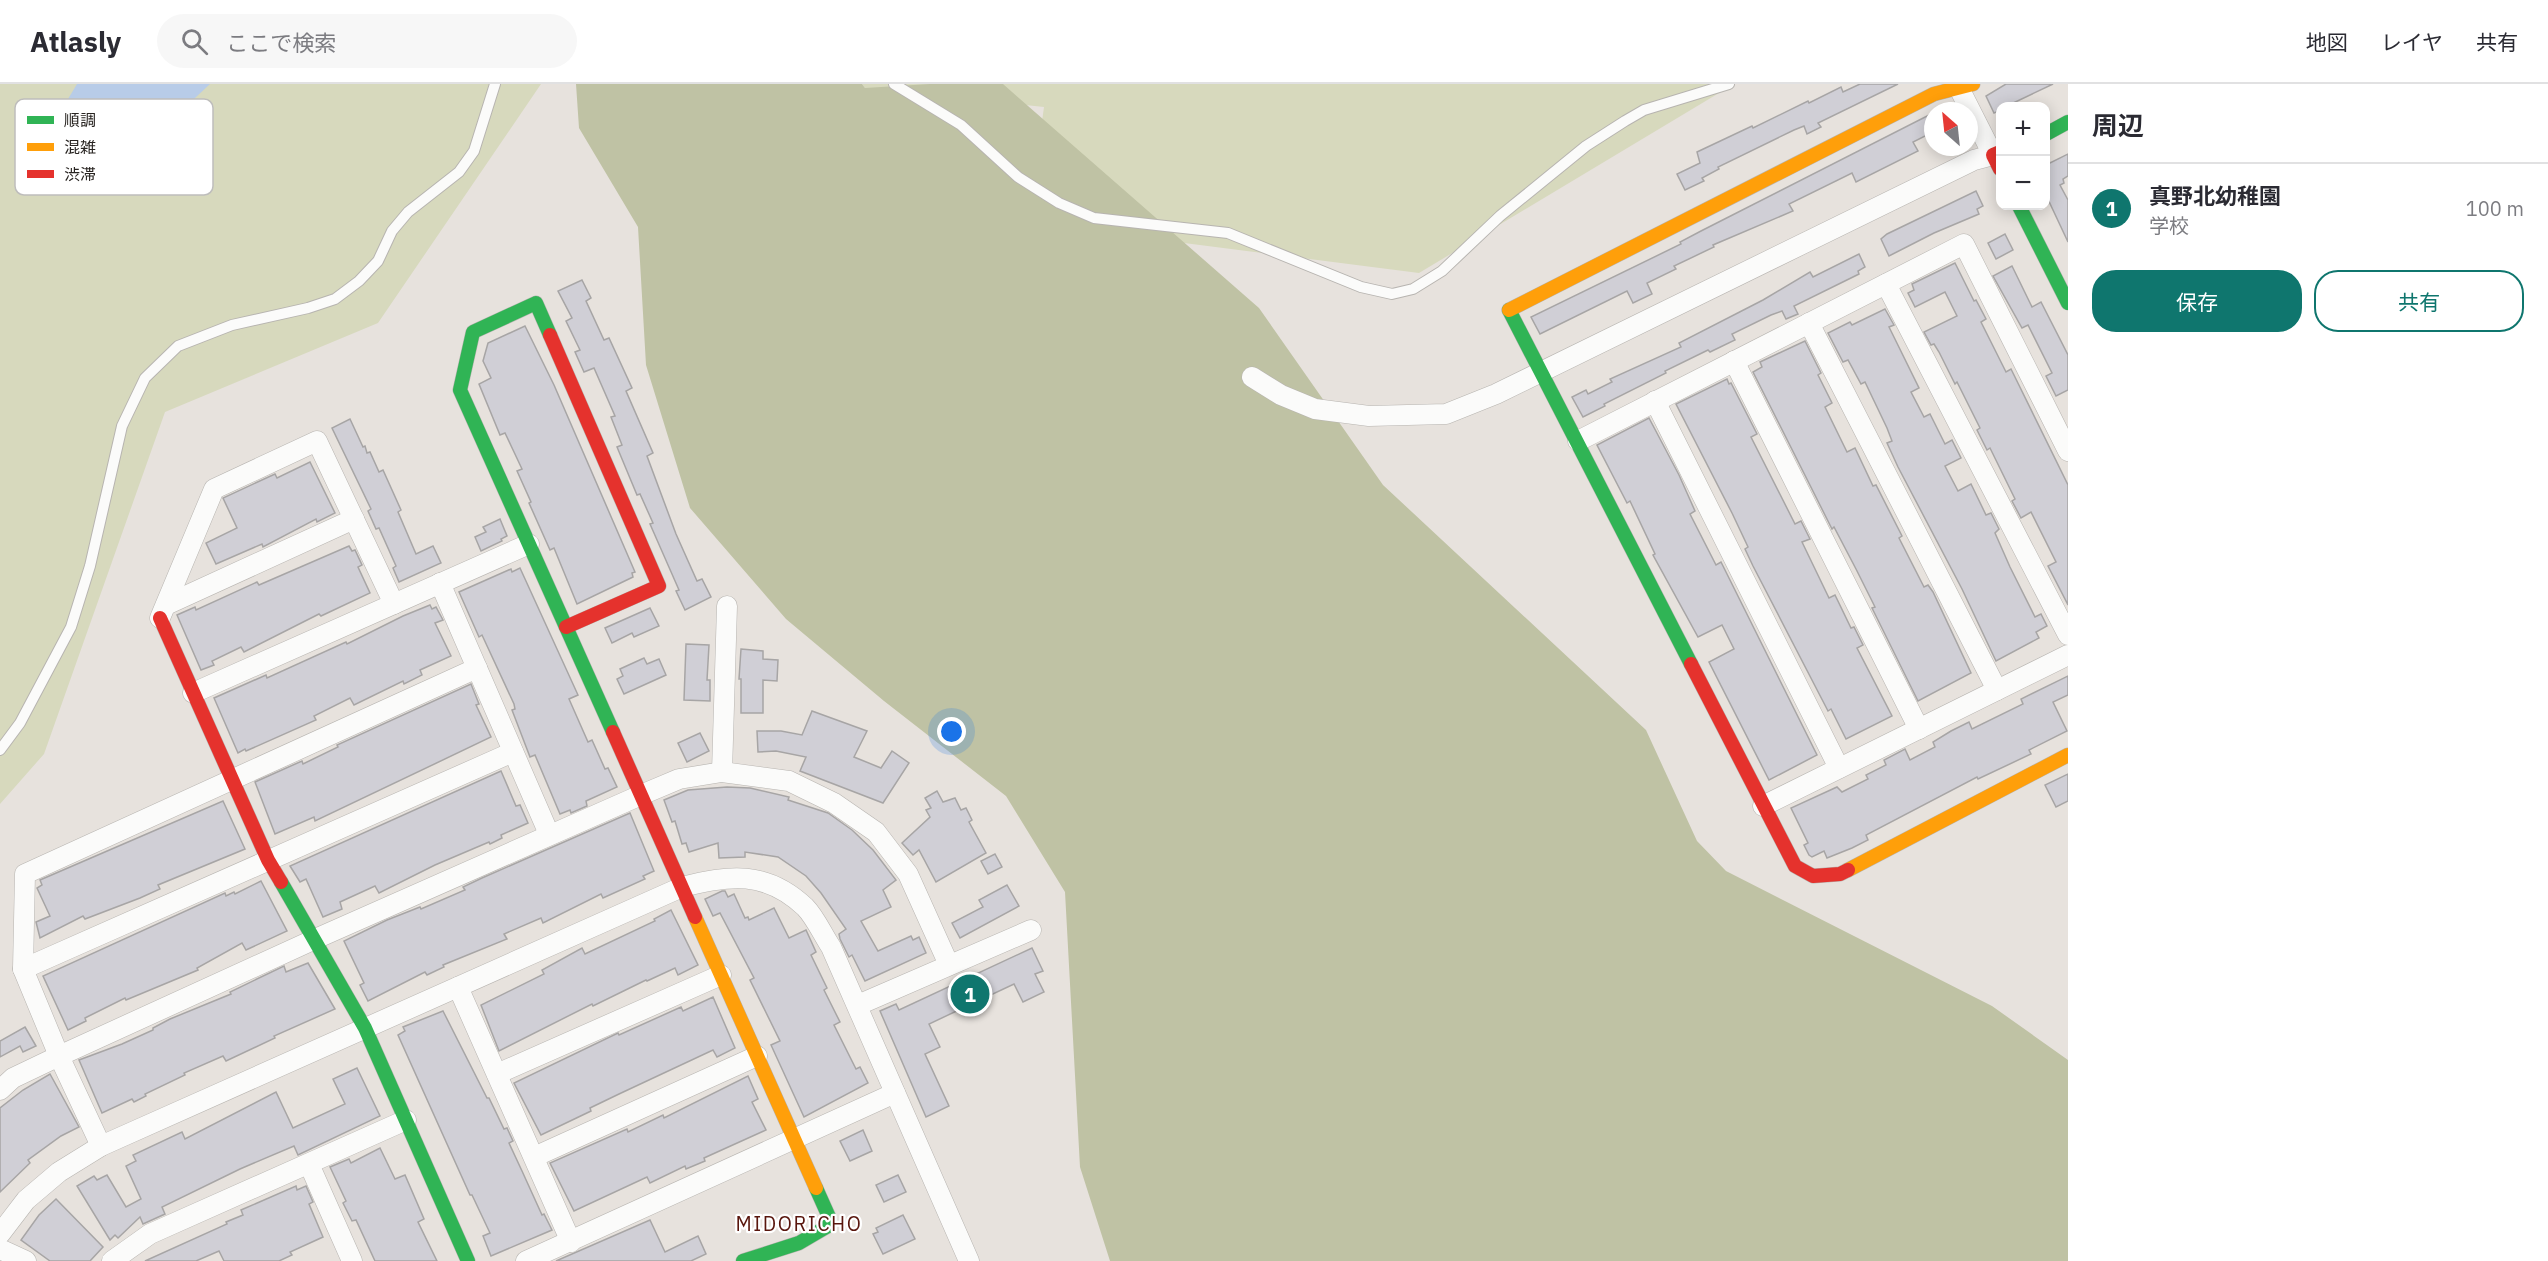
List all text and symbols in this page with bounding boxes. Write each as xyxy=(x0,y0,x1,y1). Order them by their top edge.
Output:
search box xyxy=(157,14,577,68)
text: Atlasly xyxy=(30,23,121,60)
icon: search xyxy=(178,25,211,58)
text: ここで検索 xyxy=(226,28,336,57)
text: 地図 xyxy=(2306,28,2348,56)
text: レイヤ xyxy=(2381,28,2443,56)
text: 共有 xyxy=(2476,28,2518,56)
legend xyxy=(15,99,213,195)
north arrow xyxy=(1924,102,1978,156)
map controls xyxy=(1996,102,2050,210)
button: + xyxy=(1996,102,2050,156)
text: 周辺 xyxy=(2092,108,2144,142)
text: 順調 xyxy=(64,110,96,130)
text: 混雑 xyxy=(64,137,96,157)
button: − xyxy=(1996,156,2050,210)
text: 渋滞 xyxy=(64,164,96,184)
text: 真野北幼稚園 xyxy=(2149,181,2281,210)
text: 1 xyxy=(2106,195,2118,222)
text: 100 m xyxy=(2466,195,2524,222)
text: 学校 xyxy=(2149,212,2189,239)
button: 保存 xyxy=(2092,270,2302,332)
button: 共有 xyxy=(2314,270,2524,332)
your location xyxy=(937,717,966,746)
pin: 1 xyxy=(950,972,990,1016)
district label: MIDORICHO xyxy=(736,1210,862,1237)

